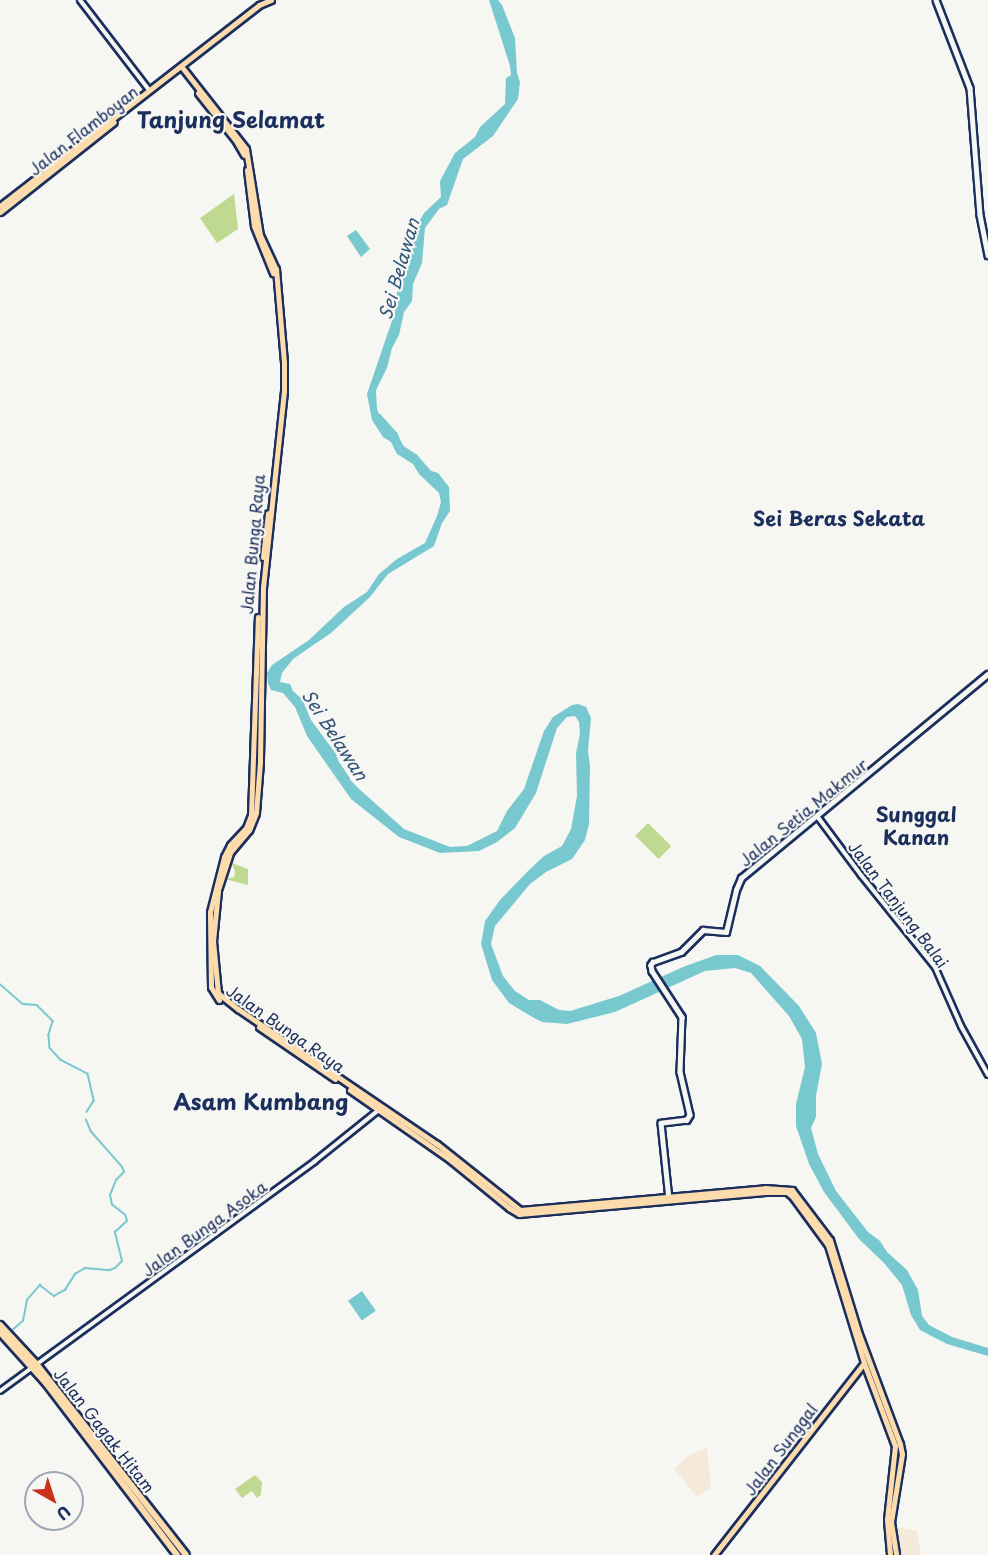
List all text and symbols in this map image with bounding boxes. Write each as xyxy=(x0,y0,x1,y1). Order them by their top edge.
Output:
street label: Jalan Flamboyan xyxy=(25,81,141,179)
district label: Tanjung Selamat xyxy=(137,106,325,132)
water label: Sei Belawan xyxy=(374,216,424,322)
street label: Jalan Bunga Raya xyxy=(236,473,268,615)
district label: Sei Beras Sekata xyxy=(752,506,926,530)
water label: Sei Belawan xyxy=(297,685,373,785)
street label: Jalan Setia Makmur xyxy=(735,754,871,870)
district label: Sunggal Kanan xyxy=(875,803,957,850)
street label: Jalan Tanjung Balai xyxy=(845,837,953,971)
street label: Jalan Bunga Raya xyxy=(222,979,350,1077)
district label: Asam Kumbang xyxy=(173,1088,349,1114)
street label: Jalan Bunga Asoka xyxy=(138,1176,270,1280)
street label: Jalan Gagak Hitam xyxy=(50,1364,160,1496)
street label: Jalan Sunggal xyxy=(739,1399,821,1499)
north arrow xyxy=(24,1471,84,1531)
text: U xyxy=(52,1500,76,1527)

